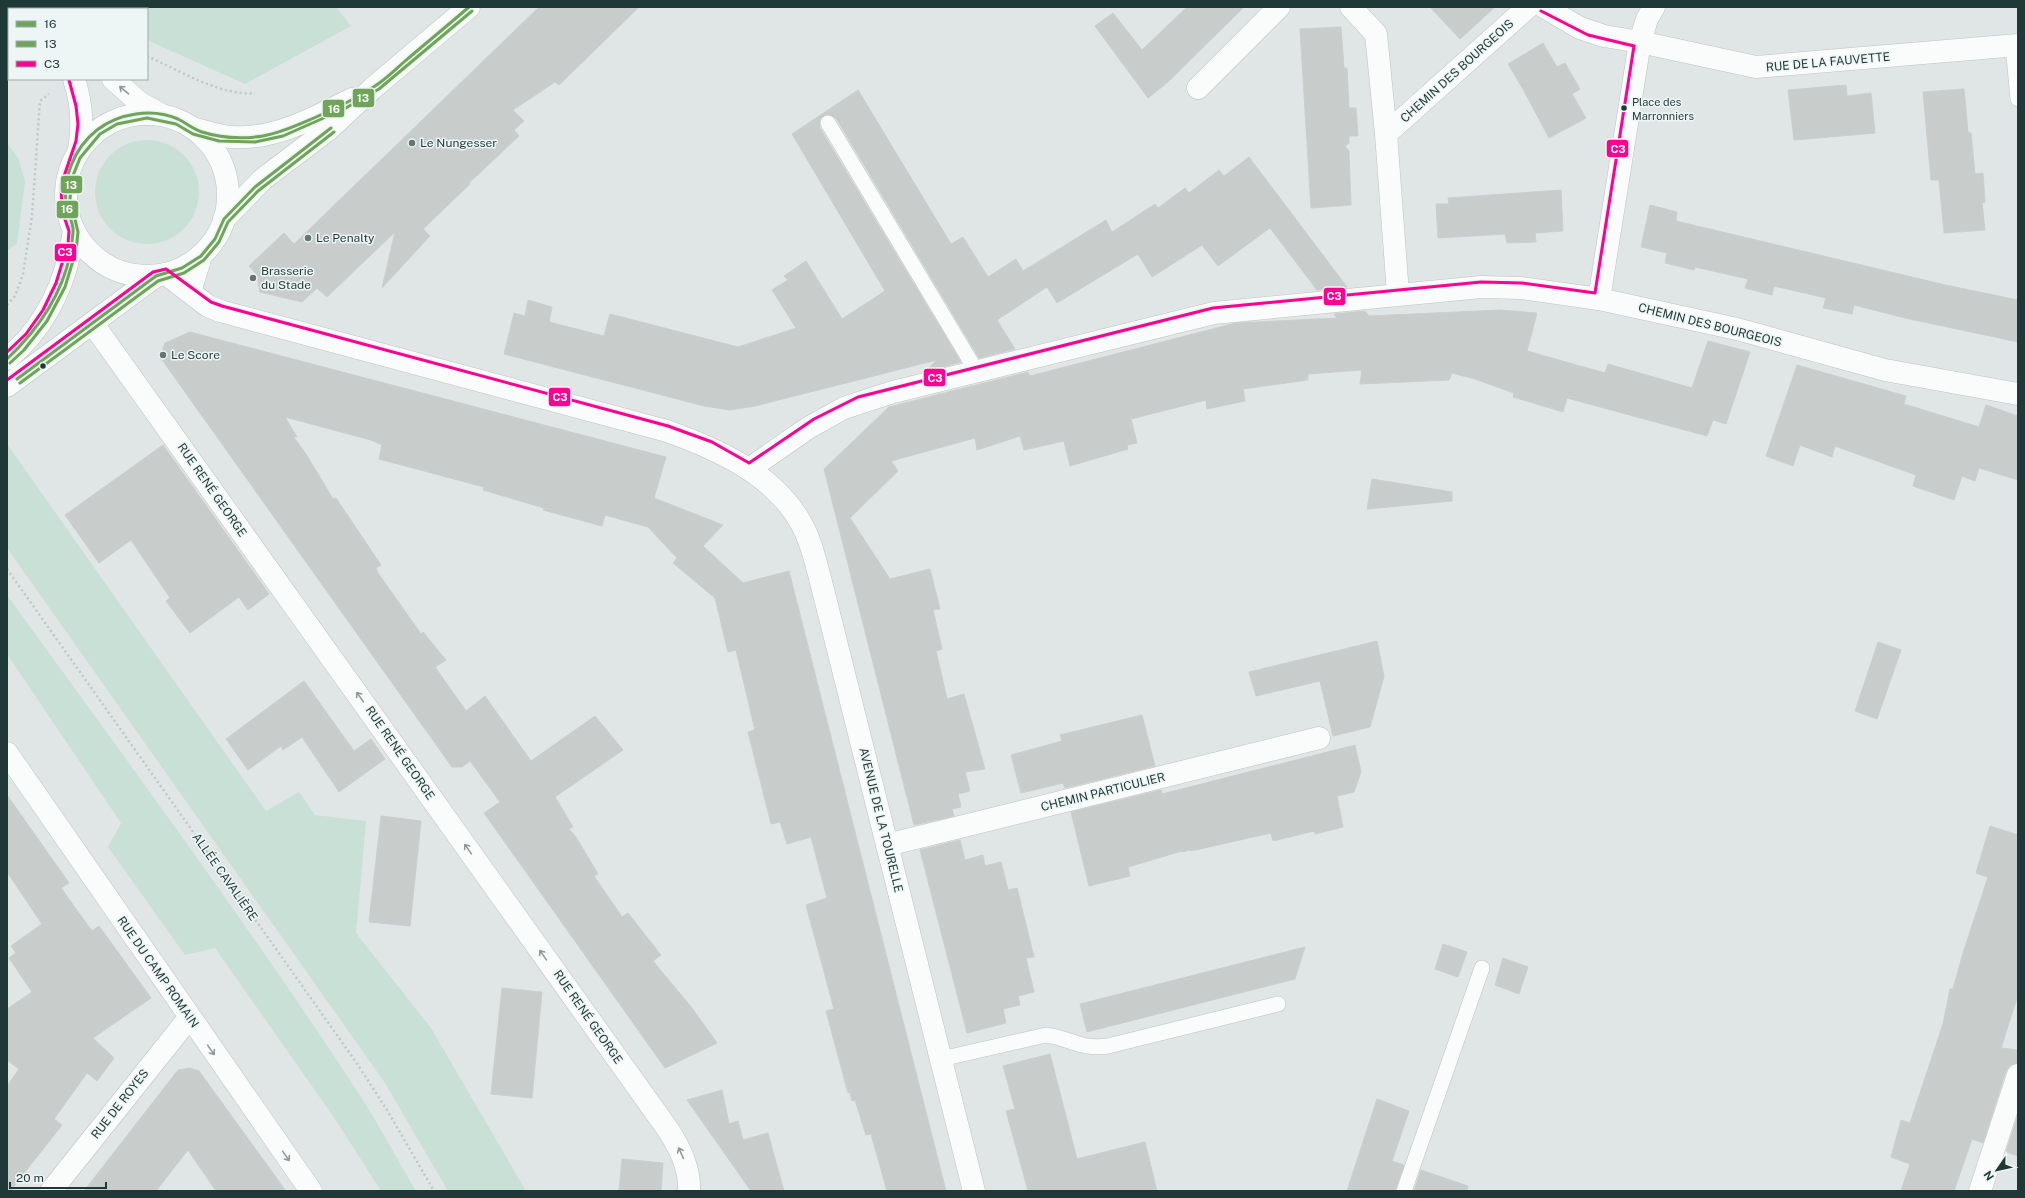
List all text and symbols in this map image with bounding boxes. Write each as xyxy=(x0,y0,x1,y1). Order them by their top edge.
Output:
legend xyxy=(8,8,148,80)
text: 16 xyxy=(44,17,56,31)
street label: CHEMIN DES BOURGEOIS xyxy=(1398,17,1516,125)
text: 13 xyxy=(44,37,56,51)
street label: RUE DE LA FAUVETTE xyxy=(1765,50,1891,74)
text: C3 xyxy=(44,57,60,71)
one-way arrow xyxy=(119,85,130,94)
line badge: 13 xyxy=(352,88,375,108)
text: 13 xyxy=(357,92,369,104)
place label: Place des Marronniers xyxy=(1632,96,1694,122)
line badge: 16 xyxy=(322,99,345,118)
text: 16 xyxy=(328,103,340,115)
marker: Place des Marronniers xyxy=(1619,103,1629,113)
place label: Le Nungesser xyxy=(420,136,497,150)
marker: Le Nungesser xyxy=(407,138,417,148)
line badge: C3 xyxy=(1606,139,1629,158)
text: C3 xyxy=(1610,143,1626,155)
line badge: 13 xyxy=(60,175,83,194)
text: 13 xyxy=(65,179,77,191)
line badge: 16 xyxy=(56,200,79,219)
text: 16 xyxy=(61,203,73,215)
place label: Le Penalty xyxy=(316,231,375,245)
marker: Le Penalty xyxy=(303,233,313,243)
line badge: C3 xyxy=(54,243,77,262)
text: C3 xyxy=(57,246,73,258)
place label: Brasserie du Stade xyxy=(261,264,314,292)
marker: Brasserie du Stade xyxy=(248,273,258,283)
line badge: C3 xyxy=(1323,287,1346,306)
text: C3 xyxy=(1326,290,1342,302)
street label: CHEMIN DES BOURGEOIS xyxy=(1637,300,1783,350)
place label: Le Score xyxy=(171,348,220,362)
marker: Le Score xyxy=(158,350,168,360)
unlabelled marker xyxy=(38,361,48,371)
line badge: C3 xyxy=(923,368,946,387)
text: C3 xyxy=(927,372,943,384)
line badge: C3 xyxy=(548,387,571,407)
text: C3 xyxy=(552,391,568,403)
street label: RUE RENÉ GEORGE xyxy=(174,441,250,539)
one-way arrow xyxy=(356,692,364,703)
street label: RUE RENÉ GEORGE xyxy=(362,704,438,802)
street label: AVENUE DE LA TOURELLE xyxy=(856,746,906,894)
street label: CHEMIN PARTICULIER xyxy=(1039,770,1167,814)
street label: ALLÉE CAVALIÈRE xyxy=(189,830,261,924)
one-way arrow xyxy=(464,843,472,854)
street label: RUE DU CAMP ROMAIN xyxy=(114,914,202,1030)
one-way arrow xyxy=(539,949,547,960)
street label: RUE RENÉ GEORGE xyxy=(550,968,626,1066)
one-way arrow xyxy=(207,1044,215,1055)
street label: RUE DE ROYES xyxy=(88,1066,152,1142)
one-way arrow xyxy=(677,1148,684,1160)
one-way arrow xyxy=(282,1150,290,1161)
north arrow xyxy=(1977,1150,2017,1190)
scale bar xyxy=(10,1164,106,1190)
text: N xyxy=(1981,1169,1996,1183)
text: 20 m xyxy=(16,1171,44,1185)

